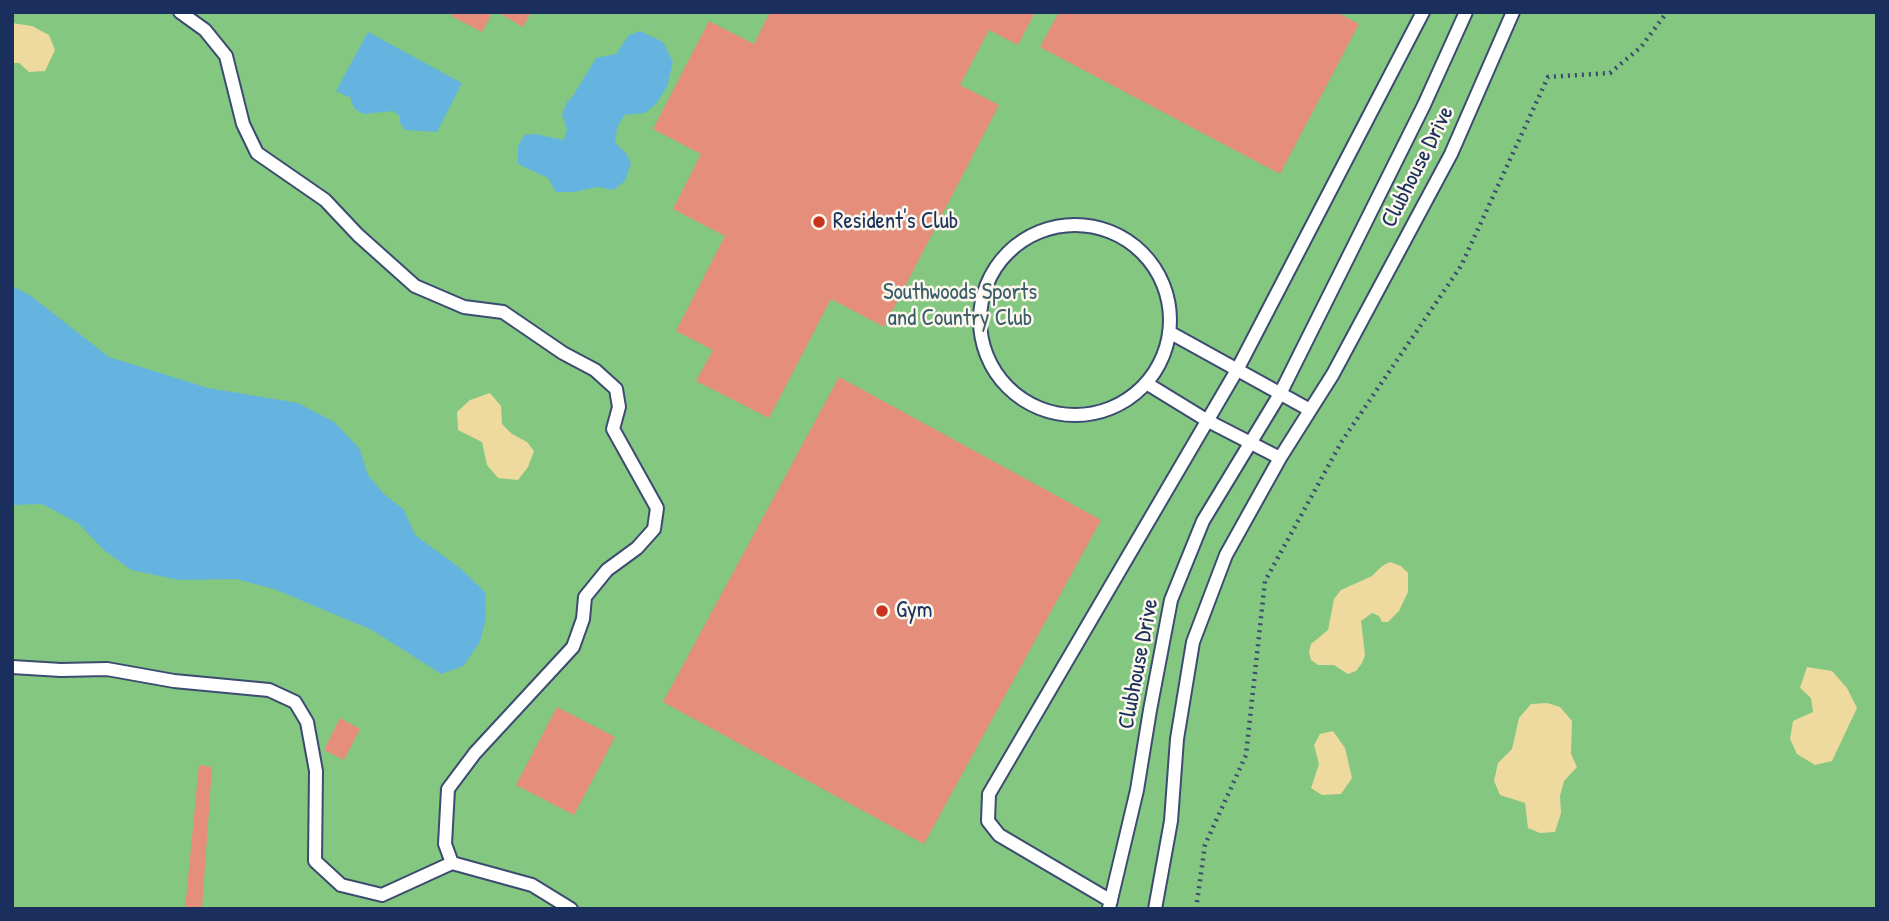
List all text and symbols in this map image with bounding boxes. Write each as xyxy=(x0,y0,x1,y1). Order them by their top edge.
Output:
street label: Clubhouse Drive xyxy=(1376,102,1460,232)
place label: Resident's Club xyxy=(833,208,958,236)
marker: Resident's Club xyxy=(811,214,827,230)
park label: Southwoods Sports and Country Club xyxy=(883,279,1037,333)
place label: Gym xyxy=(896,597,932,625)
street label: Clubhouse Drive xyxy=(1113,597,1165,731)
marker: Gym xyxy=(874,603,890,619)

